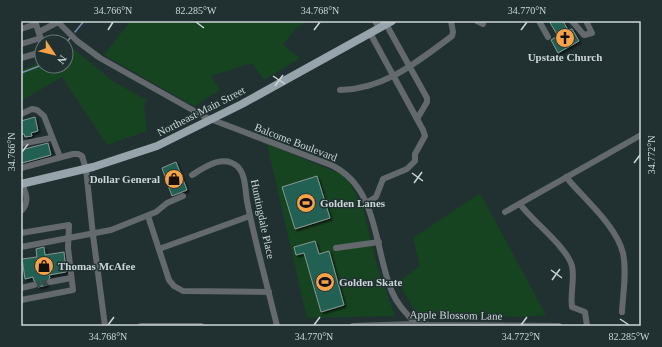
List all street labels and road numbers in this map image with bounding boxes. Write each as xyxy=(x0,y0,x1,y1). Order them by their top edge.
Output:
street label: Northeast Main Street xyxy=(155,84,247,138)
street label: Balcome Boulevard xyxy=(253,121,340,163)
street label: Huntingdale Place xyxy=(249,178,277,260)
street label: Apple Blossom Lane xyxy=(409,308,503,322)

